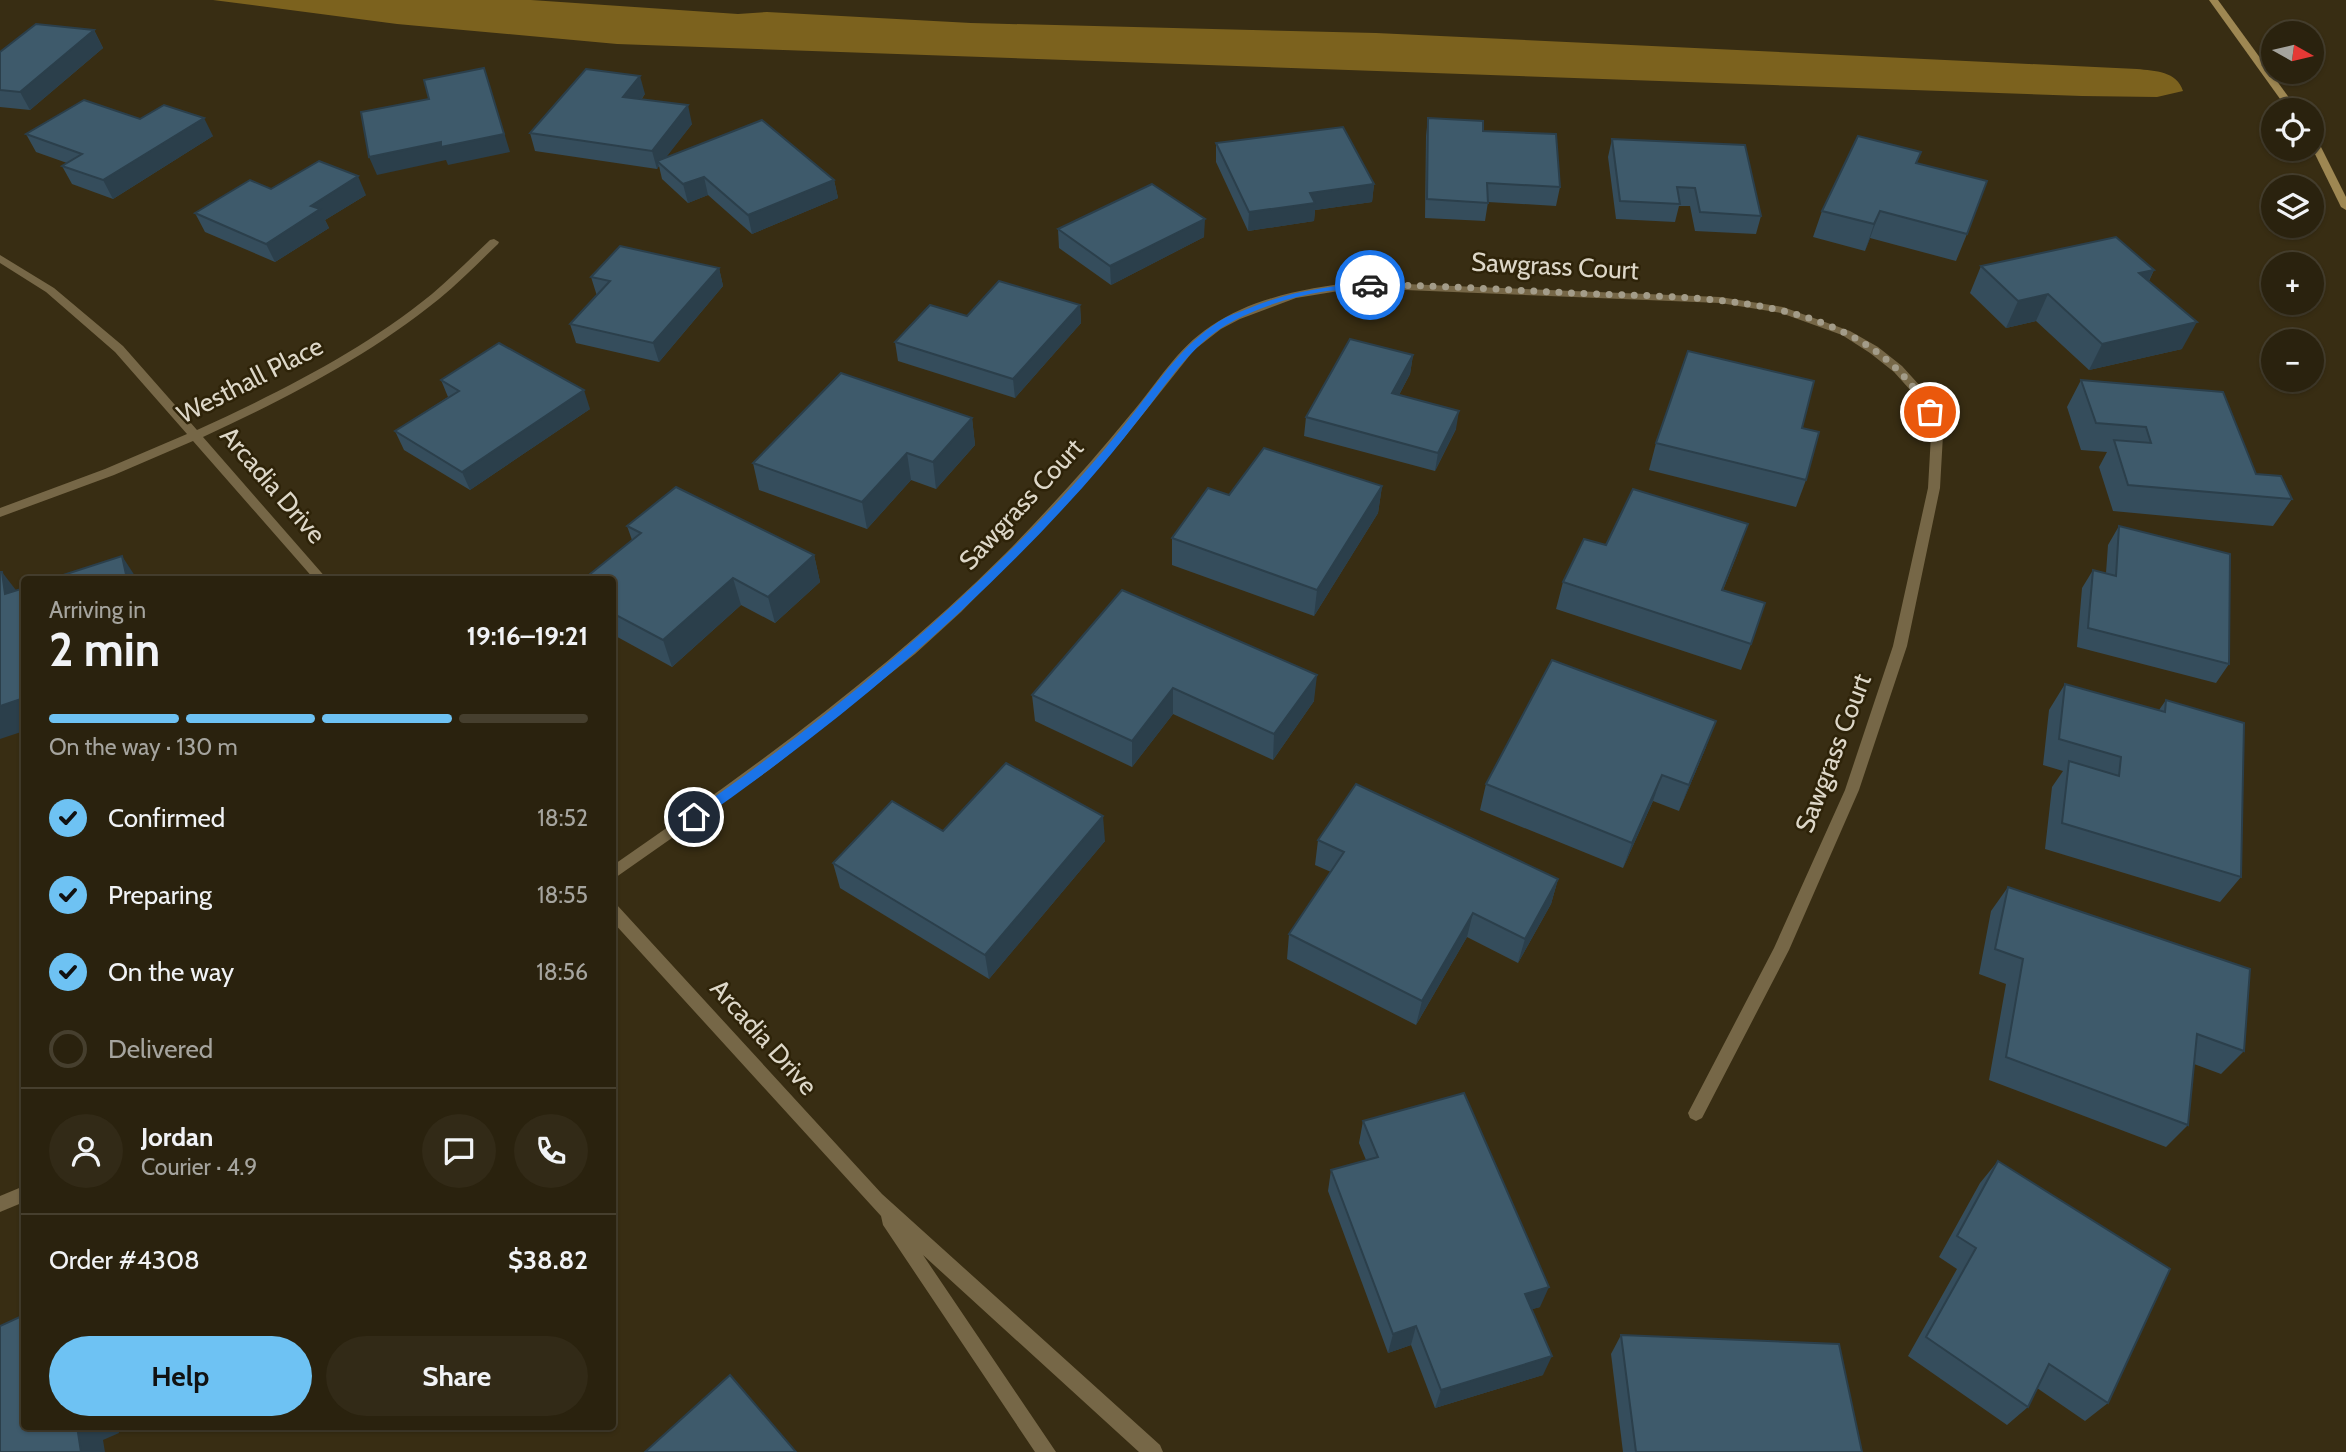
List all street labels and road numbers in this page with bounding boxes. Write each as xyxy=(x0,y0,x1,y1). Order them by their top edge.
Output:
street label: Sawgrass Court xyxy=(1470,246,1640,286)
street label: Westhall Place xyxy=(172,330,328,430)
street label: Arcadia Drive xyxy=(213,420,333,550)
street label: Sawgrass Court xyxy=(952,432,1090,576)
street label: Sawgrass Court xyxy=(1788,669,1878,837)
street label: Arcadia Drive xyxy=(704,972,824,1102)

